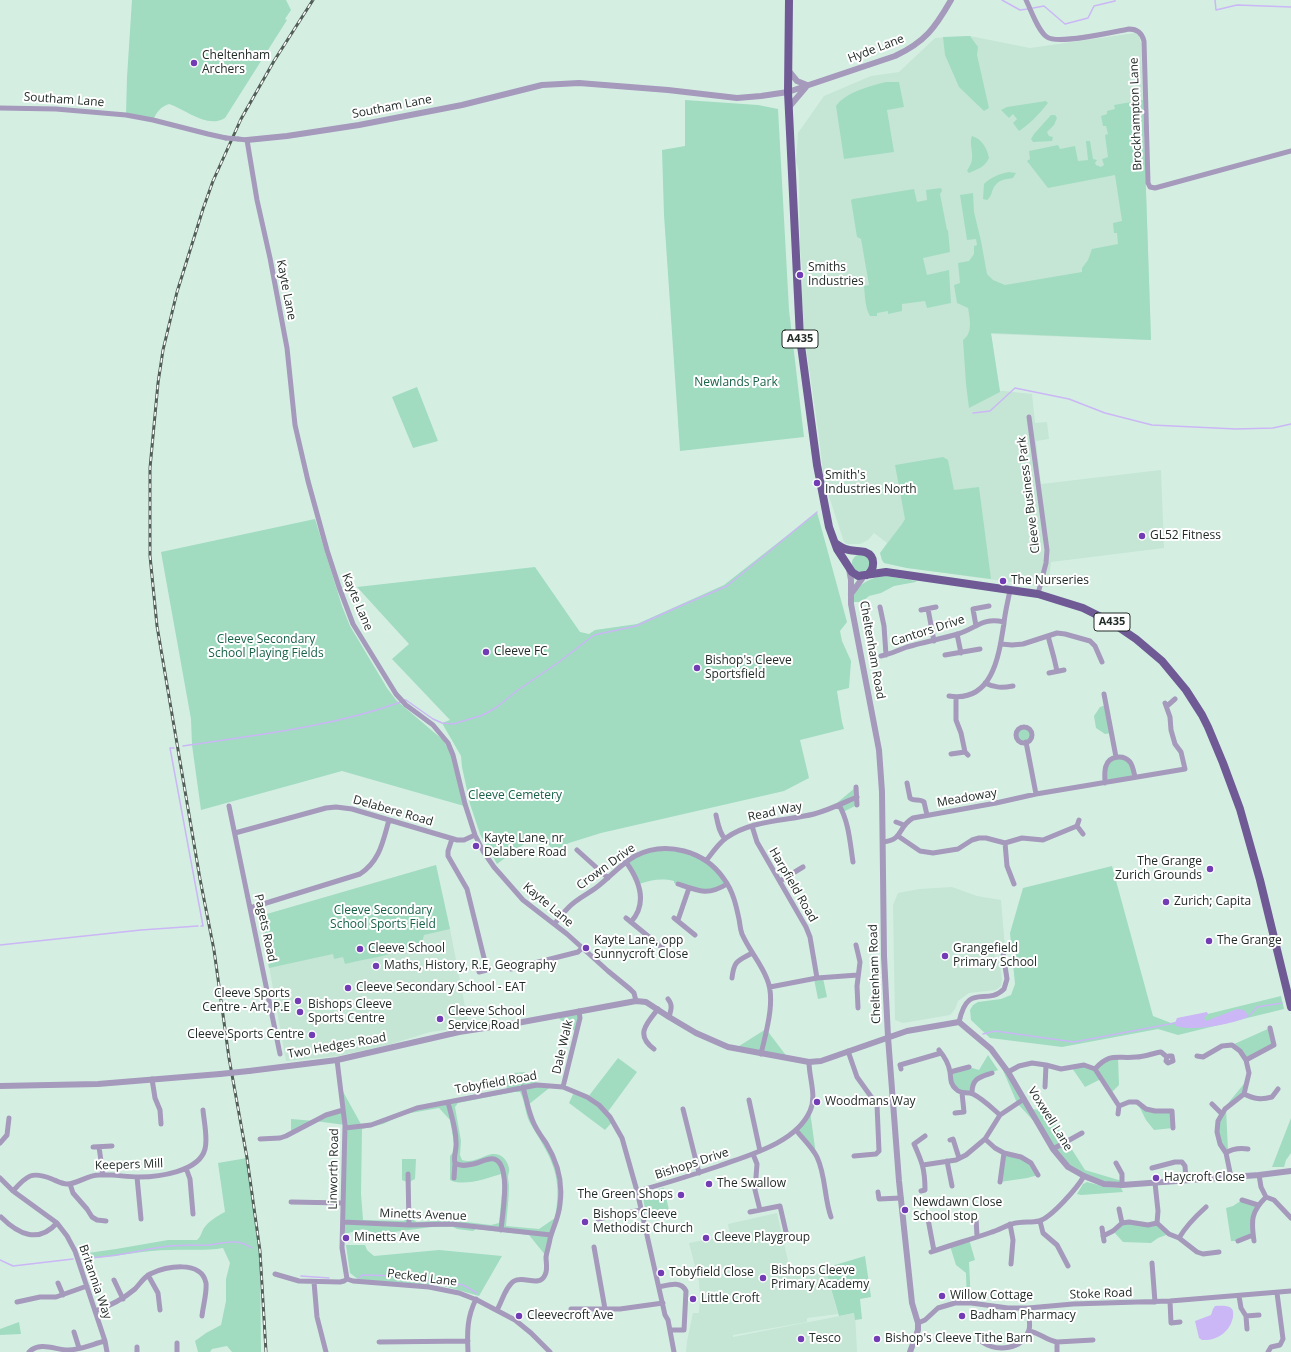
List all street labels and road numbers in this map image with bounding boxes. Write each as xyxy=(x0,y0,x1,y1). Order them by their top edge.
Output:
street label: Hyde Lane xyxy=(846,32,906,66)
street label: Brockhampton Lane xyxy=(1127,57,1145,171)
street label: Southam Lane xyxy=(23,90,105,110)
street label: Southam Lane xyxy=(351,92,433,122)
street label: Kayte Lane xyxy=(273,259,299,321)
road number: A435 xyxy=(782,330,818,348)
street label: Cleeve Business Park xyxy=(1015,436,1043,554)
street label: Kayte Lane xyxy=(338,571,376,633)
street label: Cheltenham Road xyxy=(856,600,888,700)
street label: Cantors Drive xyxy=(890,612,966,650)
road number: A435 xyxy=(1094,613,1130,631)
street label: Meadoway xyxy=(936,786,998,810)
street label: Delabere Road xyxy=(351,793,435,829)
street label: Read Way xyxy=(747,799,803,825)
street label: Crown Drive xyxy=(574,841,638,893)
street label: Harpfield Road xyxy=(766,845,820,925)
street label: Kayte Lane xyxy=(520,880,576,930)
street label: Pagets Road xyxy=(251,893,279,963)
street label: Cheltenham Road xyxy=(866,924,884,1024)
street label: Dale Walk xyxy=(550,1018,576,1076)
street label: Two Hedges Road xyxy=(287,1030,387,1062)
street label: Tobyfield Road xyxy=(454,1069,538,1097)
street label: Voxwell Lane xyxy=(1025,1084,1075,1154)
street label: Linworth Road xyxy=(326,1128,342,1210)
street label: Bishops Drive xyxy=(653,1145,731,1183)
street label: Keepers Mill xyxy=(95,1157,163,1173)
street label: Minetts Avenue xyxy=(379,1206,467,1224)
street label: Britannia Way xyxy=(76,1243,114,1321)
street label: Pecked Lane xyxy=(386,1267,458,1289)
street label: Stoke Road xyxy=(1069,1286,1133,1302)

